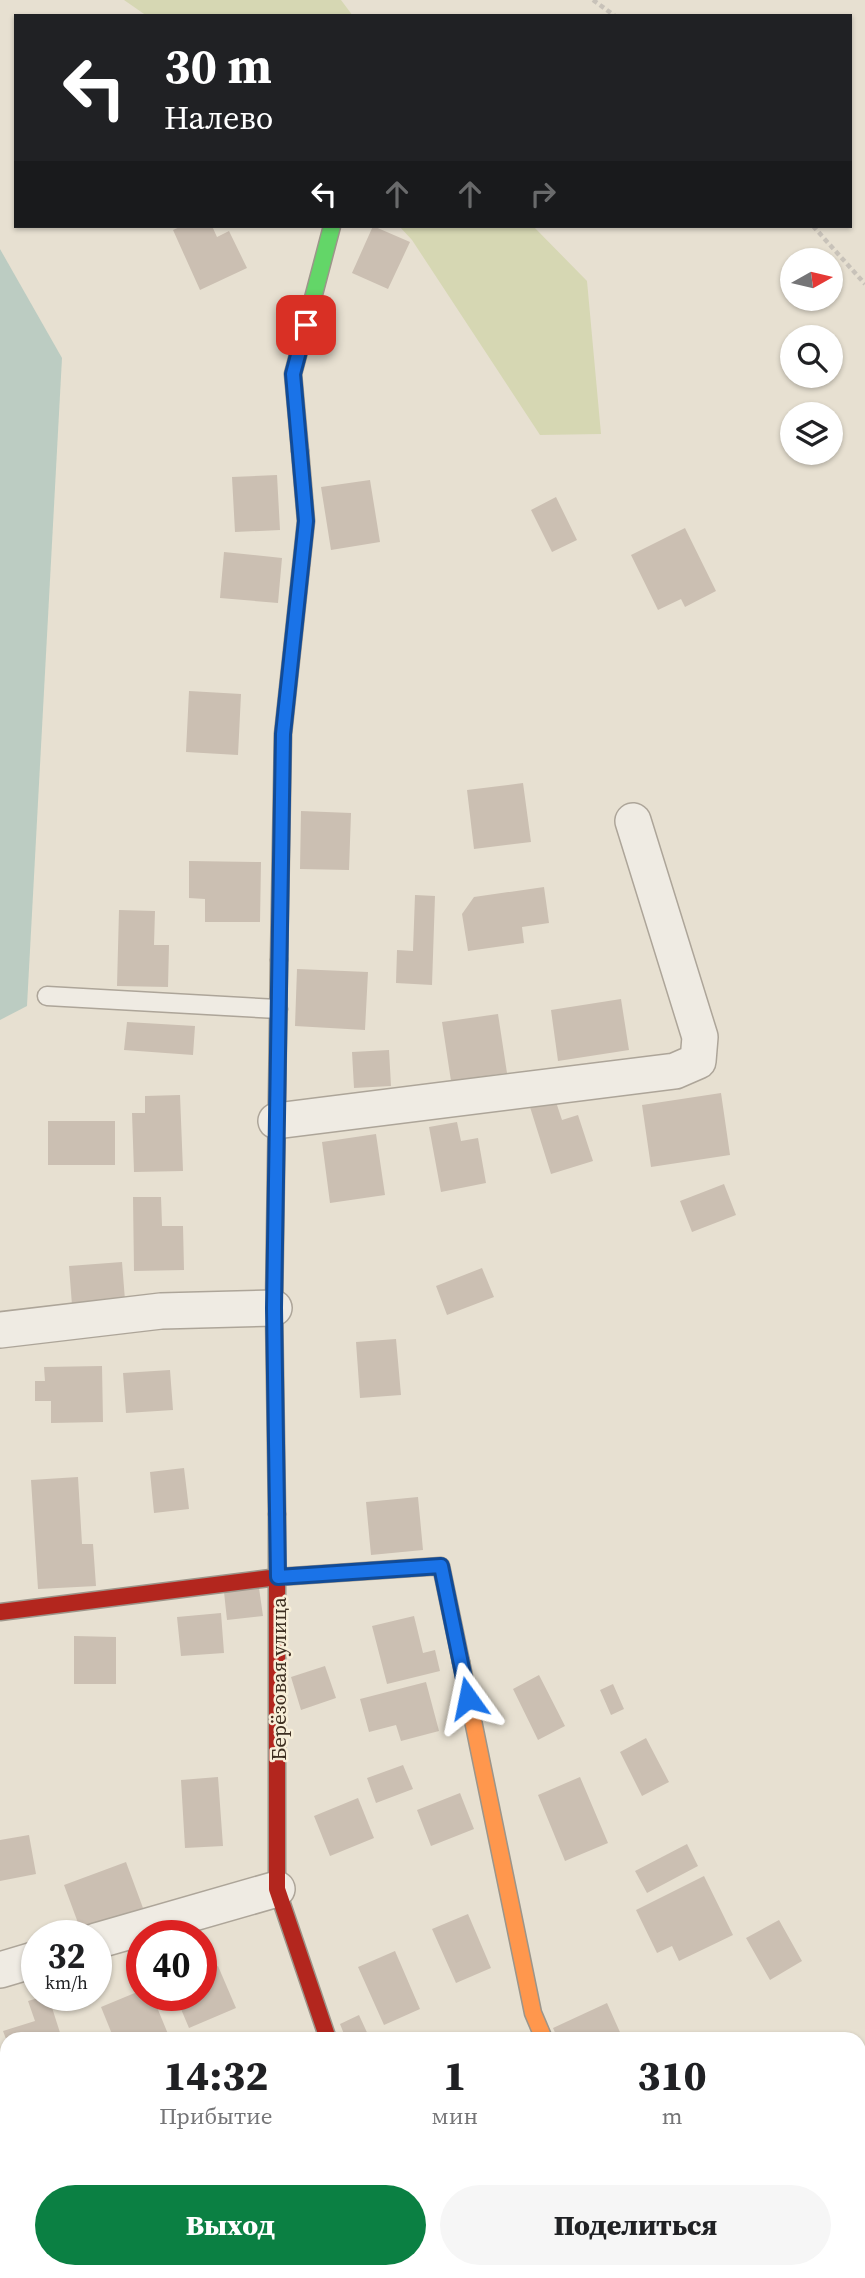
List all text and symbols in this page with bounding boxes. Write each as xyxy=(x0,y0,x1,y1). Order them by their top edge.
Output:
text: 30 m xyxy=(164,32,272,99)
icon: left xyxy=(49,42,140,133)
text: Налево xyxy=(164,96,273,140)
icon: left xyxy=(305,175,343,213)
icon: ahead xyxy=(378,175,416,213)
icon: ahead xyxy=(451,175,489,213)
icon: right xyxy=(524,175,562,213)
north arrow xyxy=(780,248,844,312)
map controls xyxy=(780,248,843,465)
pin xyxy=(276,295,336,355)
icon: arrive xyxy=(287,306,325,344)
button: search xyxy=(780,325,843,388)
button: layers xyxy=(780,402,843,465)
street label: Берёзовая улица xyxy=(264,1597,293,1761)
position arrow xyxy=(431,1661,505,1735)
speed limit sign: 40 xyxy=(126,1920,217,2011)
text: 32 xyxy=(48,1932,85,1980)
text: km/h xyxy=(45,1970,88,1995)
text: 14:32 xyxy=(163,2046,268,2104)
text: 1 xyxy=(443,2046,466,2104)
text: 310 xyxy=(637,2046,707,2104)
text: Прибытие xyxy=(159,2100,272,2132)
text: мин xyxy=(432,2100,478,2132)
text: m xyxy=(662,2100,682,2132)
button: Выход xyxy=(35,2185,426,2265)
button: Поделиться xyxy=(440,2185,831,2265)

